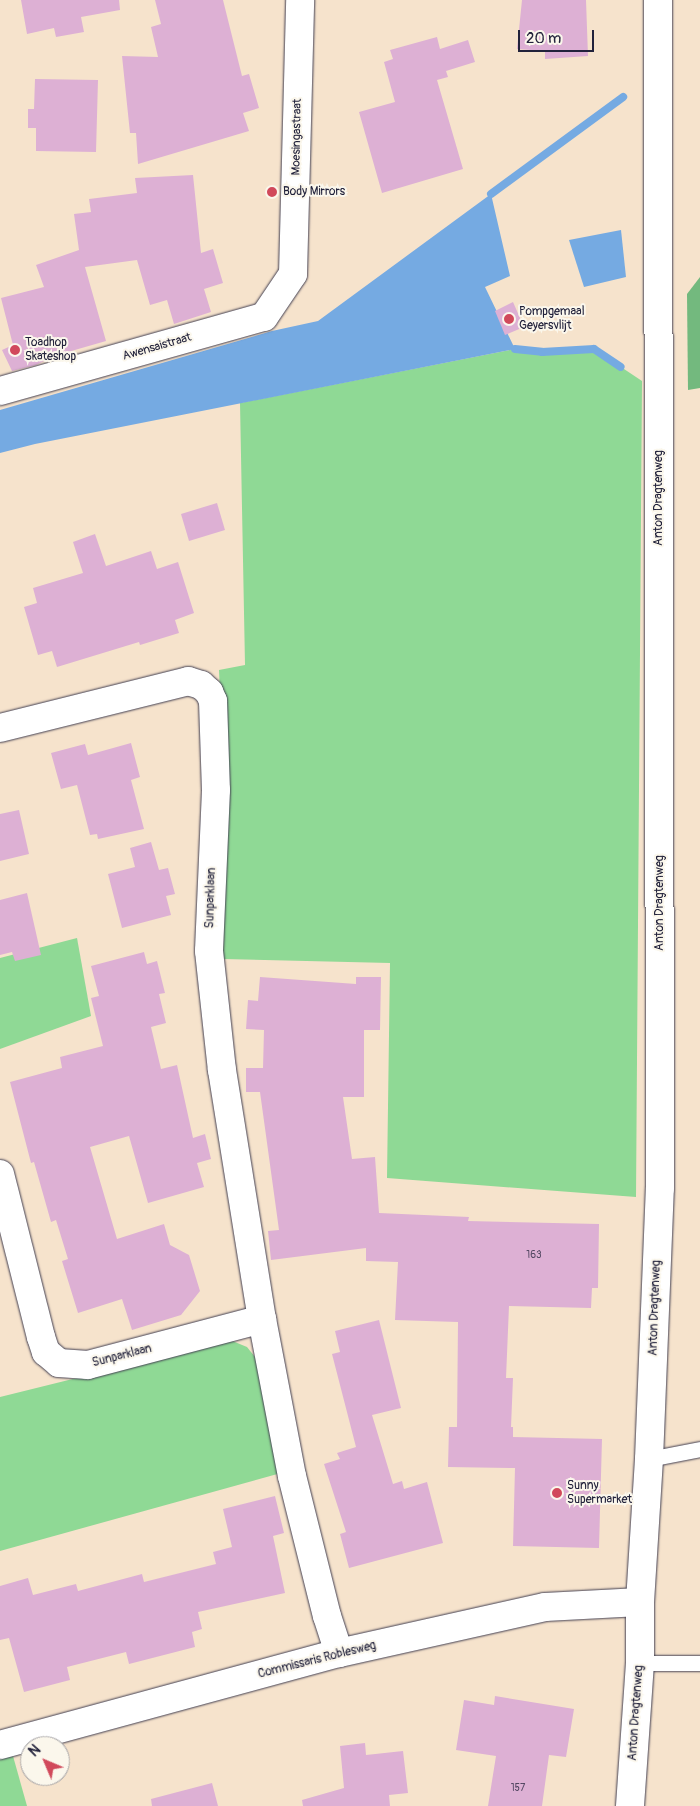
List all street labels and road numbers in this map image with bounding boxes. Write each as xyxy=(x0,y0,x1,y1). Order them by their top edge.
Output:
street label: Moesingastraat xyxy=(289,98,305,176)
street label: Awensaistraat xyxy=(121,330,193,364)
street label: Anton Dragtenweg xyxy=(652,450,666,546)
street label: Anton Dragtenweg xyxy=(653,855,667,951)
street label: Sunparklaan xyxy=(203,867,219,929)
street label: Anton Dragtenweg xyxy=(646,1260,664,1356)
street label: Sunparklaan xyxy=(91,1342,153,1370)
street label: Commissaris Roblesweg xyxy=(257,1638,377,1682)
street label: Anton Dragtenweg xyxy=(625,1665,647,1761)

